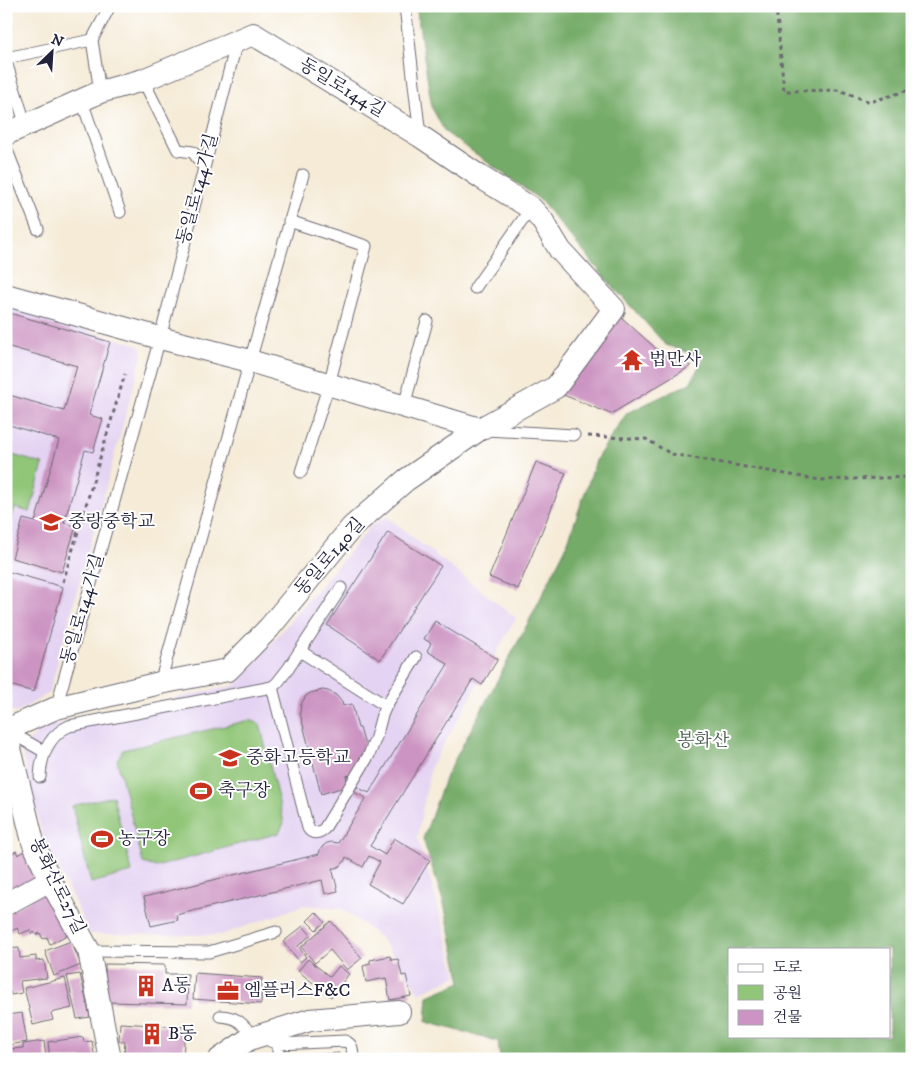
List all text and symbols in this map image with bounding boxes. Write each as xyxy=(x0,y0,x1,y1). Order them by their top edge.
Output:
north arrow xyxy=(28,28,78,78)
text: N xyxy=(48,31,67,52)
street label: 동일로144길 xyxy=(295,54,389,122)
street label: 동일로144가길 xyxy=(173,131,223,247)
temple icon: 법만사 xyxy=(619,347,645,373)
place label: 법만사 xyxy=(649,349,702,371)
school or university icon: 중랑중학교 xyxy=(38,509,64,535)
place label: 중랑중학교 xyxy=(68,511,156,533)
street label: 동일로140길 xyxy=(290,513,370,601)
street label: 동일로144가길 xyxy=(57,551,109,667)
park label: 봉화산 xyxy=(677,730,730,752)
school or university icon: 중화고등학교 xyxy=(217,745,243,771)
place label: 중화고등학교 xyxy=(246,747,351,769)
sports icon: 축구장 xyxy=(188,778,214,804)
place label: 축구장 xyxy=(218,780,271,802)
sports icon: 농구장 xyxy=(89,826,115,852)
place label: 농구장 xyxy=(118,828,171,850)
street label: 봉화산로27길 xyxy=(24,834,90,938)
legend xyxy=(728,948,890,1038)
text: 도로 xyxy=(773,958,802,977)
building icon: A동 xyxy=(133,973,159,999)
place label: A동 xyxy=(162,975,191,997)
office icon: 엠플러스F&C xyxy=(215,978,241,1004)
place label: 엠플러스F&C xyxy=(244,980,350,1002)
text: 공원 xyxy=(773,984,802,1003)
text: 건물 xyxy=(773,1008,802,1027)
building icon: B동 xyxy=(139,1021,165,1047)
place label: B동 xyxy=(168,1023,197,1045)

